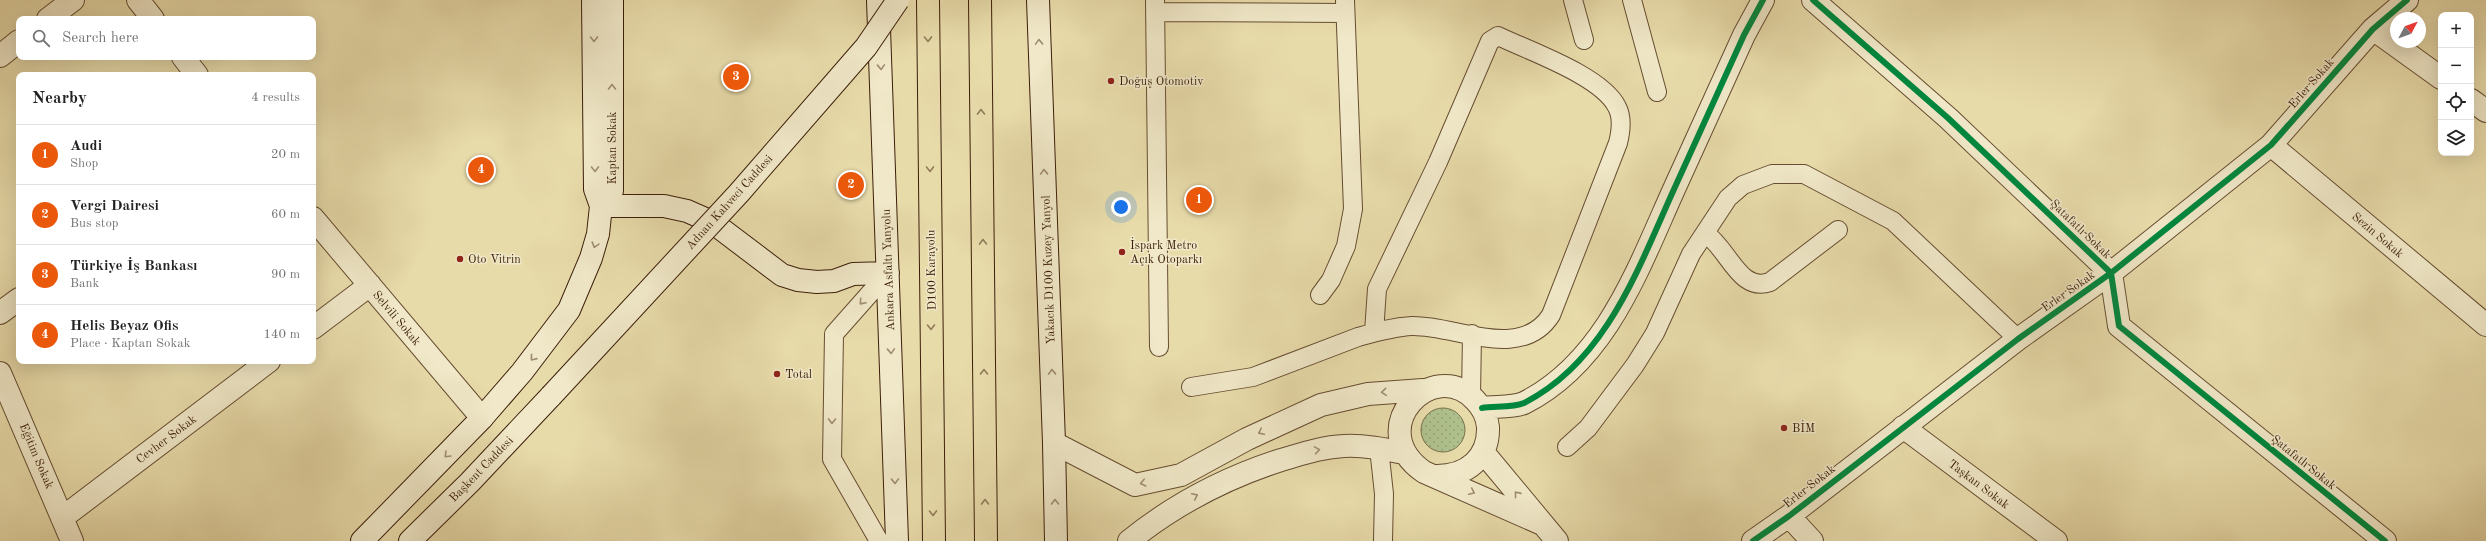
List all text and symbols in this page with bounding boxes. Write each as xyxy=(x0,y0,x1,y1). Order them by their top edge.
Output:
north arrow xyxy=(2390,12,2426,48)
map controls xyxy=(2438,12,2474,156)
button: + xyxy=(2438,12,2474,48)
search box xyxy=(16,16,316,60)
icon: search xyxy=(30,27,52,49)
text: Search here xyxy=(62,31,139,46)
one-way arrow xyxy=(590,36,598,42)
one-way arrow xyxy=(924,36,932,42)
one-way arrow xyxy=(1035,39,1043,45)
button: − xyxy=(2438,48,2474,84)
street label: Erler Sokak xyxy=(2287,56,2337,111)
pin: 3 xyxy=(723,62,749,92)
one-way arrow xyxy=(877,64,885,70)
marker: Doğuş Otomotiv xyxy=(1106,76,1116,86)
place label: Doğuş Otomotiv xyxy=(1119,76,1204,88)
one-way arrow xyxy=(608,84,616,90)
button: locate xyxy=(2438,84,2474,120)
text: Nearby xyxy=(32,90,87,107)
text: 4 results xyxy=(251,91,300,104)
one-way arrow xyxy=(977,109,985,115)
street label: Kaptan Sokak xyxy=(607,112,619,185)
button: layers xyxy=(2438,120,2474,156)
text: Audi xyxy=(70,139,102,154)
text: 1 xyxy=(41,148,49,161)
text: 20 m xyxy=(271,148,300,161)
street label: Adnan Kahveci Caddesi xyxy=(684,153,775,252)
pin: 4 xyxy=(468,155,494,185)
text: Shop xyxy=(70,157,98,170)
one-way arrow xyxy=(591,166,599,172)
one-way arrow xyxy=(925,166,934,172)
one-way arrow xyxy=(1040,169,1048,175)
pin: 2 xyxy=(838,170,864,200)
pin: 1 xyxy=(1186,185,1212,215)
street label: Yakacık D100 Kuzey Yanyol xyxy=(1040,195,1058,345)
your location xyxy=(1111,197,1131,217)
street label: Şatafatlı Sokak xyxy=(2048,198,2113,262)
text: Vergi Dairesi xyxy=(70,199,159,214)
text: 2 xyxy=(41,208,49,221)
text: 60 m xyxy=(271,208,300,221)
street label: Ankara Asfaltı Yanyolu xyxy=(881,208,897,331)
street label: Sezin Sokak xyxy=(2349,211,2405,261)
text: Bus stop xyxy=(70,217,119,230)
street label: D100 Karayolu xyxy=(925,229,939,310)
place label: İspark Metro Açık Otoparkı xyxy=(1130,236,1202,266)
one-way arrow xyxy=(978,239,987,245)
one-way arrow xyxy=(591,241,600,248)
marker: İspark Metro Açık Otoparkı xyxy=(1117,247,1127,257)
marker: Oto Vitrin xyxy=(455,254,465,264)
place label: Oto Vitrin xyxy=(468,254,521,266)
text: Türkiye İş Bankası xyxy=(70,259,198,274)
text: 3 xyxy=(41,268,49,281)
text: 90 m xyxy=(271,268,300,281)
street label: Erler Sokak xyxy=(2040,269,2097,315)
text: Bank xyxy=(70,277,99,290)
street label: Selvili Sokak xyxy=(370,289,423,348)
one-way arrow xyxy=(859,297,867,305)
text: Helis Beyaz Ofis xyxy=(70,319,178,334)
one-way arrow xyxy=(927,324,935,330)
text: 4 xyxy=(41,328,49,341)
text: 140 m xyxy=(263,328,300,341)
text: Place · Kaptan Sokak xyxy=(70,337,190,350)
one-way arrow xyxy=(886,348,895,354)
one-way arrow xyxy=(531,353,538,360)
marker: Total xyxy=(772,369,782,379)
place label: Total xyxy=(785,369,812,381)
one-way arrow xyxy=(980,369,988,375)
one-way arrow xyxy=(1047,369,1056,375)
one-way arrow xyxy=(1381,388,1387,397)
street label: Cevher Sokak xyxy=(134,413,199,466)
one-way arrow xyxy=(828,418,837,424)
place label: BİM xyxy=(1792,419,1815,435)
street label: Eğitim Sokak xyxy=(17,422,55,491)
marker: BİM xyxy=(1779,423,1789,433)
one-way arrow xyxy=(1258,427,1266,435)
street label: Şatafatlı Sokak xyxy=(2269,433,2338,492)
street label: Başkent Caddesi xyxy=(448,435,516,505)
one-way arrow xyxy=(1313,446,1320,455)
one-way arrow xyxy=(444,450,452,458)
street label: Taşkan Sokak xyxy=(1946,458,2011,512)
street label: Erler Sokak xyxy=(1781,463,1838,511)
one-way arrow xyxy=(891,478,899,484)
one-way arrow xyxy=(1140,479,1146,487)
one-way arrow xyxy=(1468,487,1476,495)
one-way arrow xyxy=(1515,492,1522,499)
one-way arrow xyxy=(1191,493,1199,500)
one-way arrow xyxy=(981,499,989,505)
one-way arrow xyxy=(1051,499,1059,505)
one-way arrow xyxy=(929,510,937,516)

